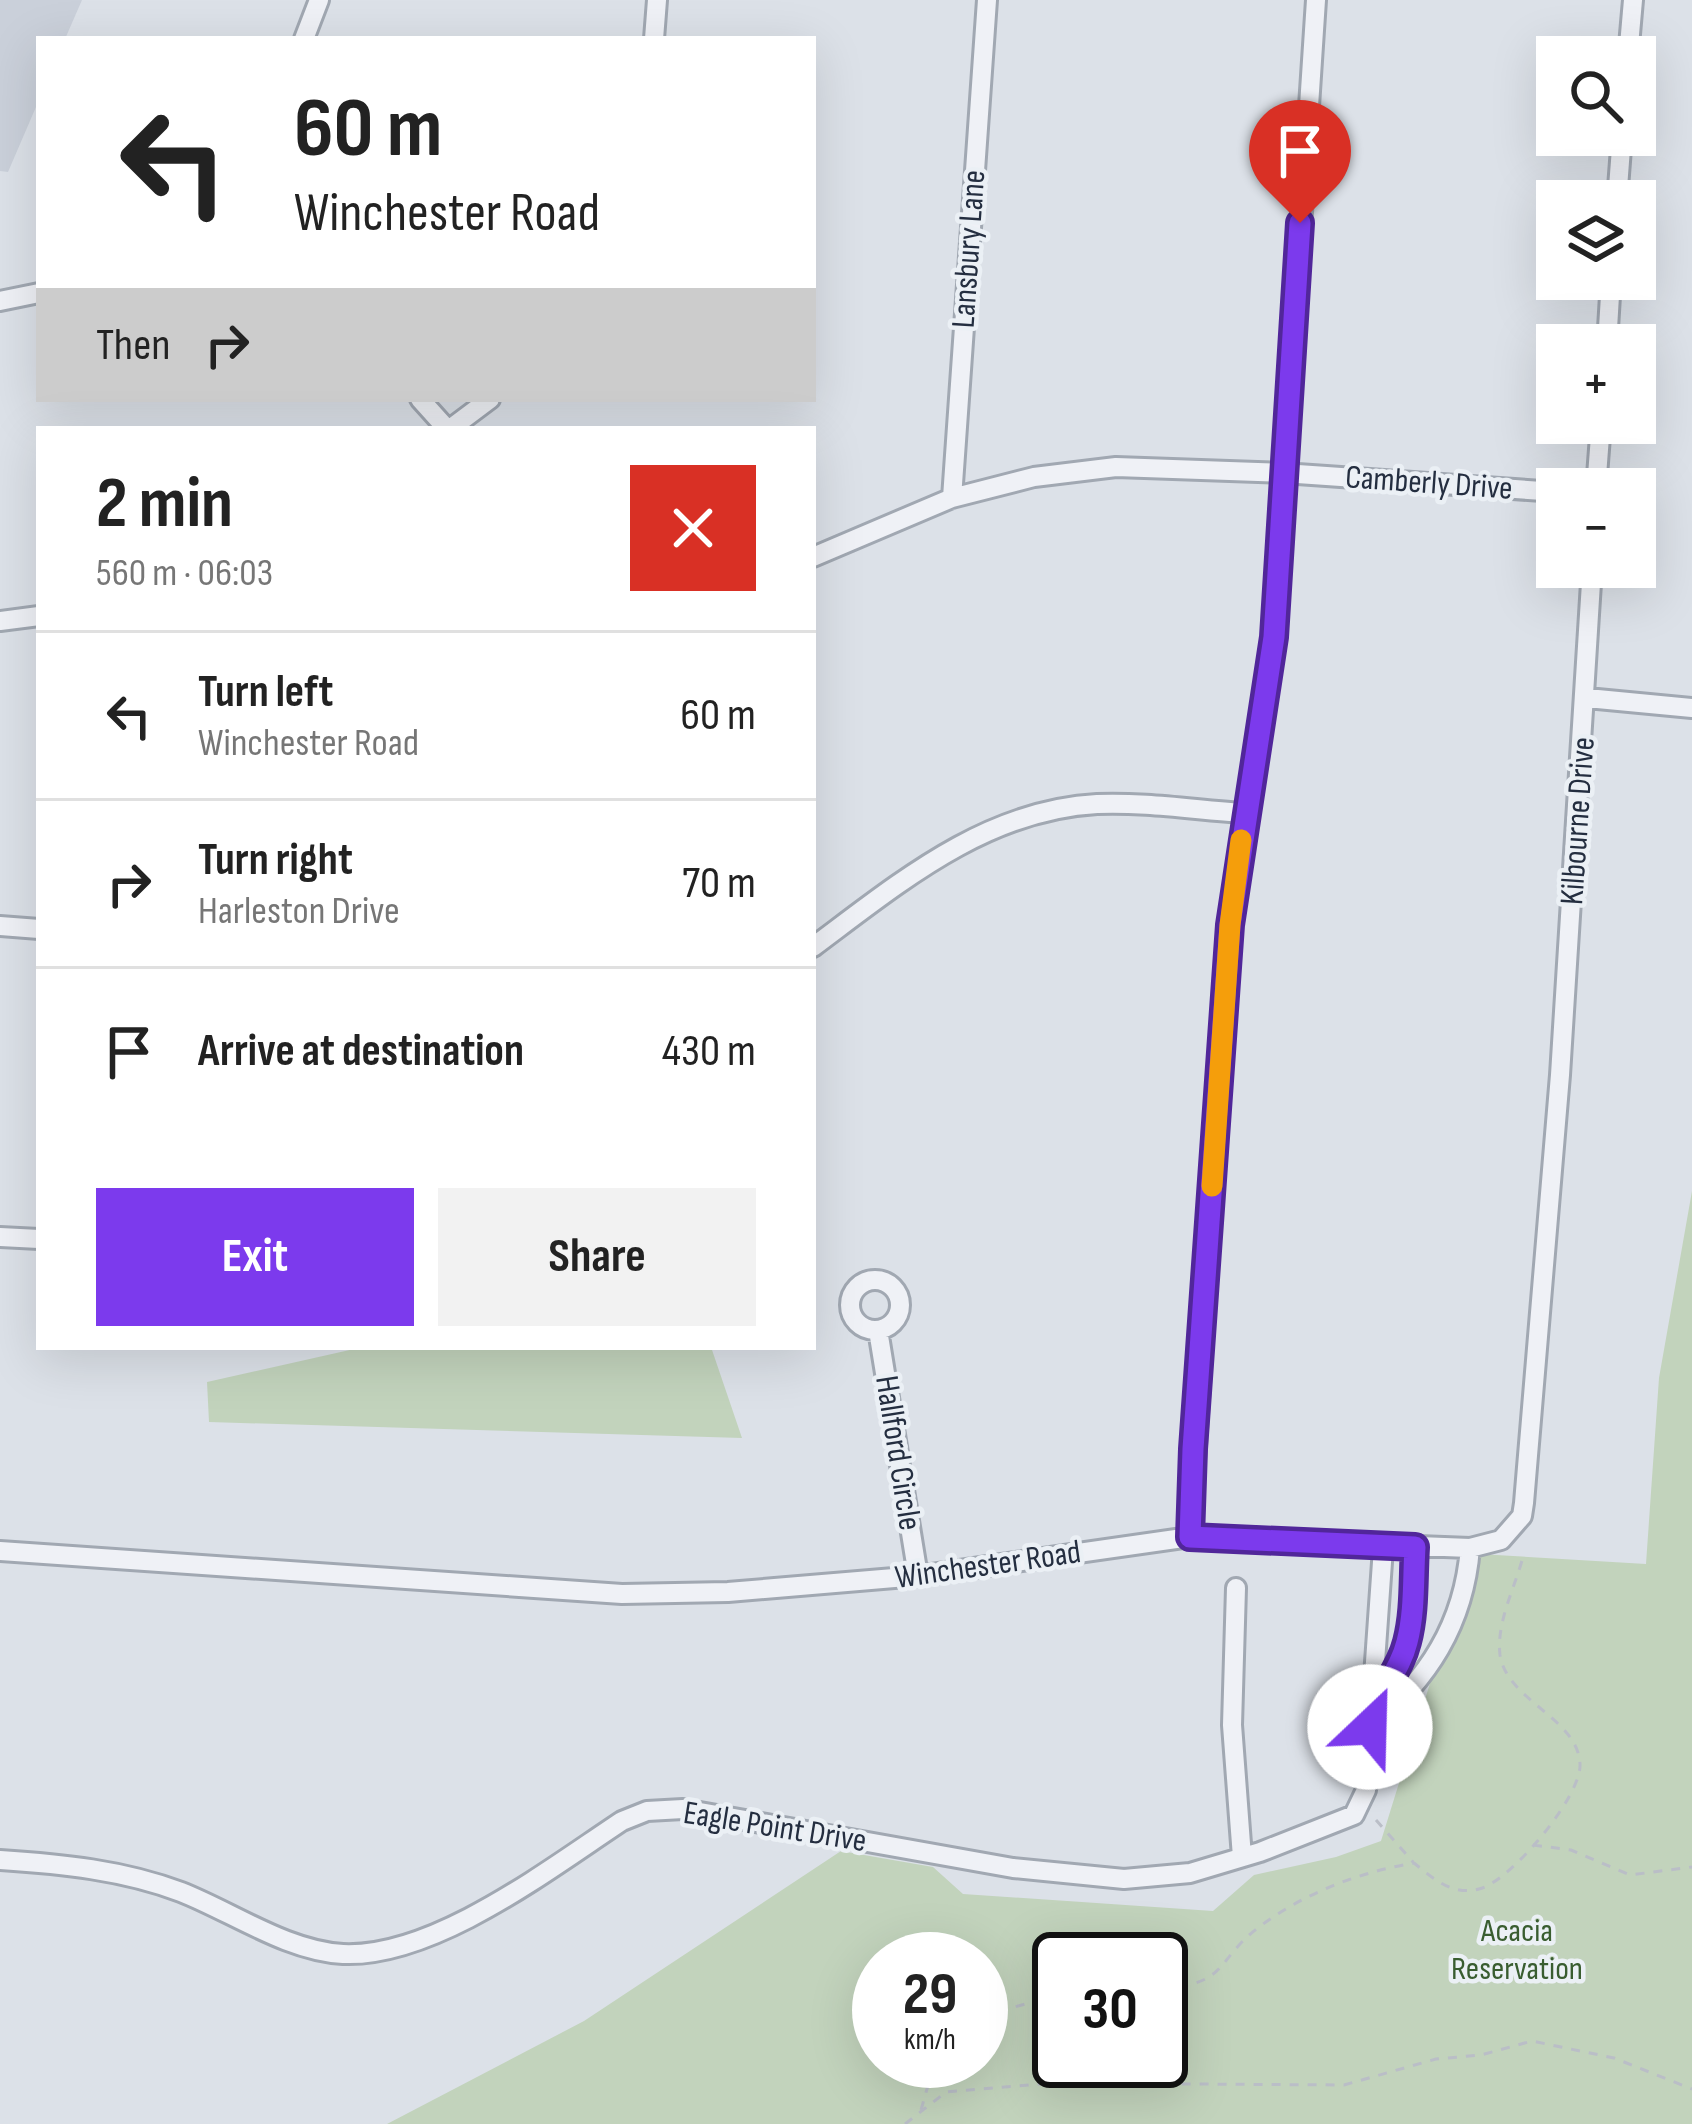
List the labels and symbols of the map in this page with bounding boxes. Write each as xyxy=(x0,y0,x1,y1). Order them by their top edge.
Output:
pin xyxy=(1249,100,1351,223)
street label: Lansbury Lane xyxy=(944,169,994,329)
street label: Camberly Drive xyxy=(1344,457,1514,509)
street label: Kilbourne Drive xyxy=(1552,736,1604,906)
street label: Hallford Circle xyxy=(866,1373,930,1533)
street label: Winchester Road xyxy=(893,1532,1083,1598)
position arrow xyxy=(1307,1664,1433,1790)
street label: Eagle Point Drive xyxy=(681,1793,869,1861)
park label: Acacia Reservation xyxy=(1451,1911,1583,1989)
speed limit sign: 30 xyxy=(1032,1932,1188,2088)

